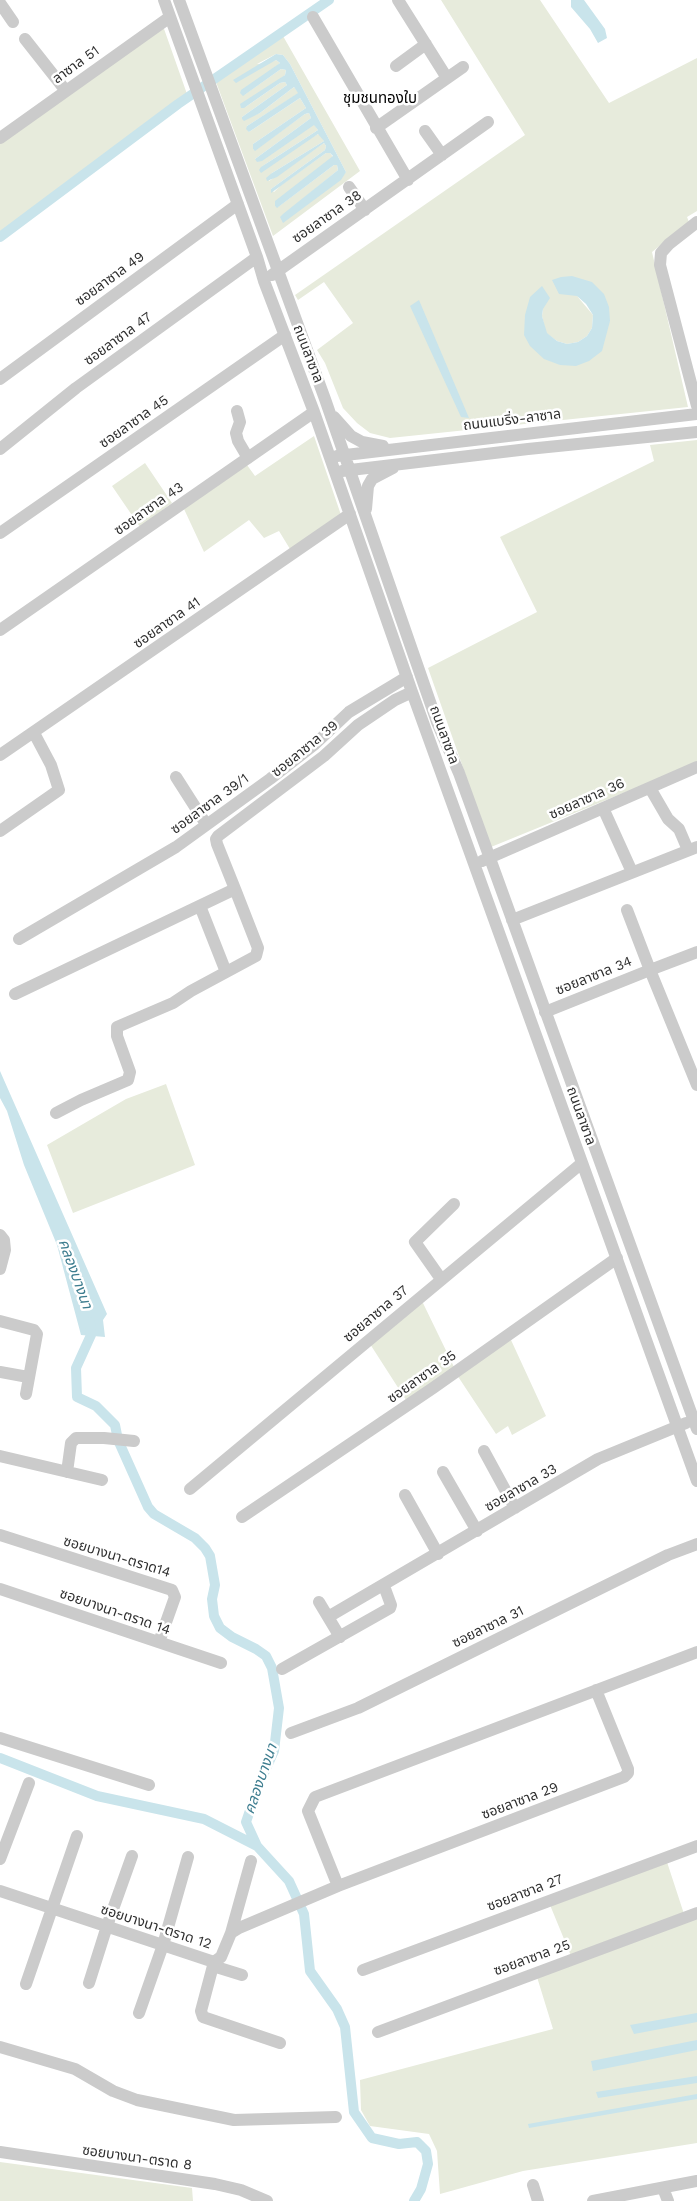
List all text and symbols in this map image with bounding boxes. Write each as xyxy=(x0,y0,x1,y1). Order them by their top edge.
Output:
street label: ลาซาล 51 xyxy=(49,42,103,88)
district label: ชุมชนทองใบ xyxy=(343,90,417,108)
street label: ซอยลาซาล 38 xyxy=(289,187,365,247)
street label: ซอยลาซาล 49 xyxy=(72,248,148,310)
street label: ซอยลาซาล 47 xyxy=(81,309,155,369)
street label: ถนนลาซาล xyxy=(289,323,327,385)
street label: ซอยลาซาล 45 xyxy=(96,392,172,452)
street label: ถนนแบริ่ง-ลาซาล xyxy=(462,406,562,434)
street label: ซอยลาซาล 43 xyxy=(111,479,187,539)
street label: ซอยลาซาล 41 xyxy=(130,594,204,652)
street label: ถนนลาซาล xyxy=(426,704,462,766)
street label: ซอยลาซาล 39 xyxy=(268,717,342,781)
street label: ซอยลาซาล 39/1 xyxy=(168,770,252,838)
street label: ซอยลาซาล 36 xyxy=(547,775,627,823)
street label: ซอยลาซาล 34 xyxy=(553,953,635,999)
street label: ถนนลาซาล xyxy=(563,1085,599,1147)
water label: คลองบางนา xyxy=(54,1237,96,1311)
street label: ซอยลาซาล 37 xyxy=(340,1282,412,1346)
street label: ซอยลาซาล 35 xyxy=(384,1347,460,1407)
street label: ซอยลาซาล 33 xyxy=(482,1461,560,1515)
street label: ซอยบางนา-ตราด14 xyxy=(61,1533,173,1581)
street label: ซอยบางนา-ตราด 14 xyxy=(57,1585,173,1639)
street label: ซอยลาซาล 31 xyxy=(449,1602,527,1652)
water label: คลองบางนา xyxy=(241,1742,281,1816)
street label: ซอยลาซาล 29 xyxy=(479,1779,561,1823)
street label: ซอยลาซาล 27 xyxy=(485,1871,565,1915)
street label: ซอยบางนา-ตราด 12 xyxy=(98,1901,214,1953)
street label: ซอยลาซาล 25 xyxy=(491,1936,573,1980)
street label: ซอยบางนา-ตราด 8 xyxy=(81,2142,193,2174)

